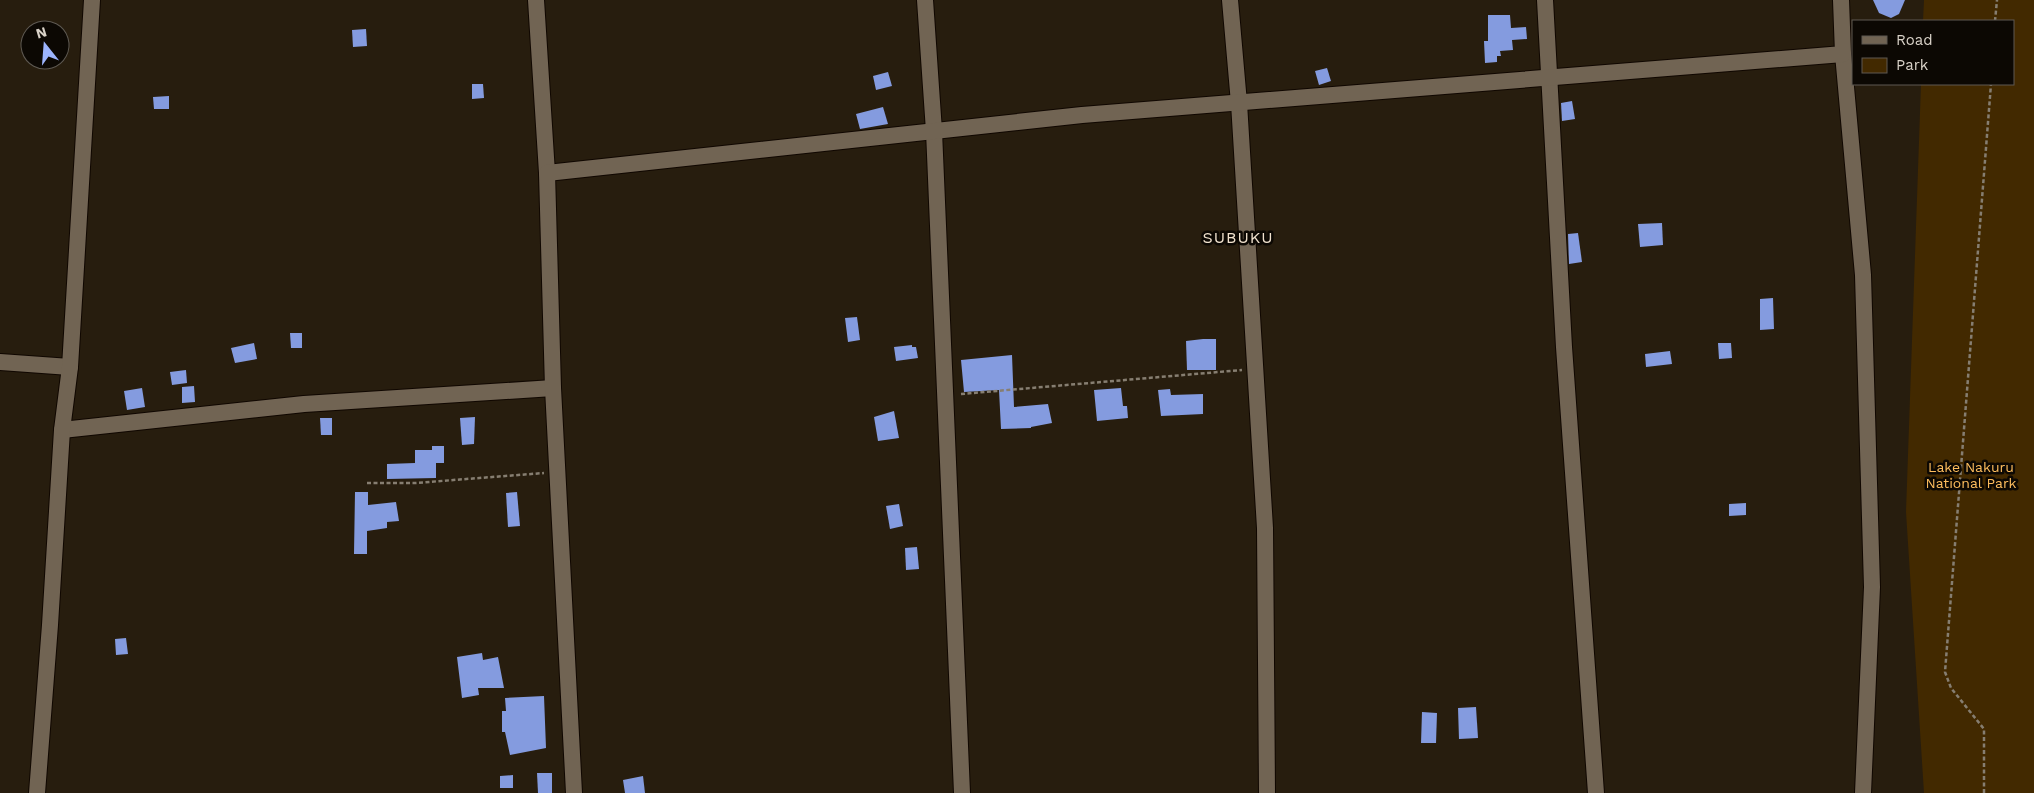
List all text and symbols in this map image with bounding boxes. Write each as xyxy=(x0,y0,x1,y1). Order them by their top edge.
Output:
north arrow xyxy=(20,20,70,70)
legend xyxy=(1852,20,2014,85)
text: N xyxy=(34,23,48,42)
text: Road xyxy=(1896,31,1933,49)
text: Park xyxy=(1896,56,1929,74)
district label: SUBUKU xyxy=(1202,228,1274,247)
park label: Lake Nakuru National Park xyxy=(1925,459,2017,491)

